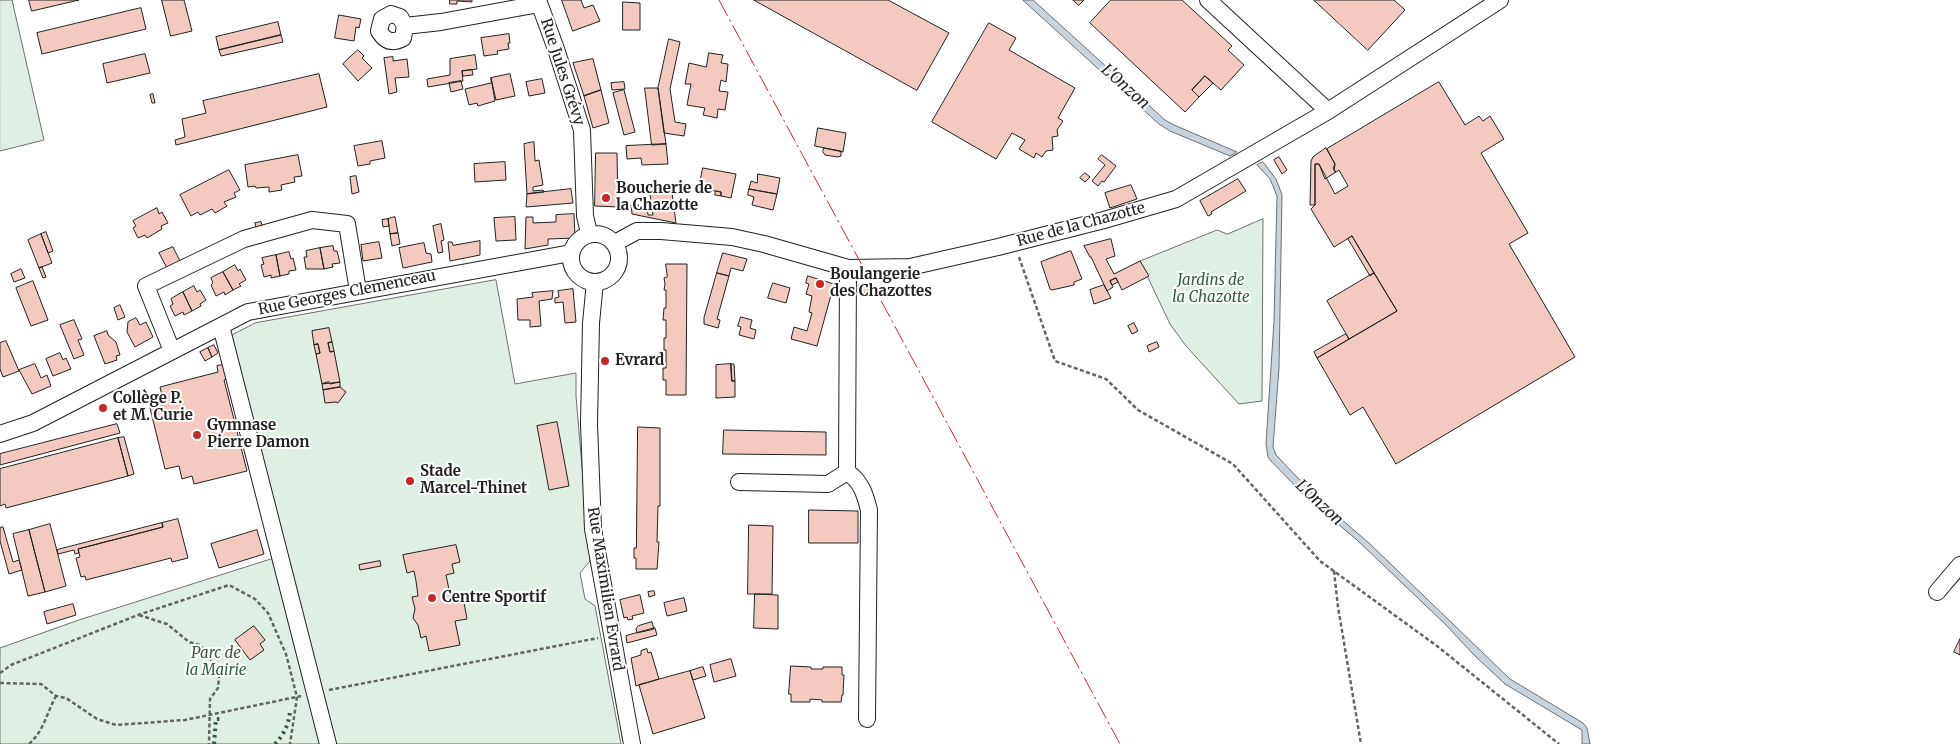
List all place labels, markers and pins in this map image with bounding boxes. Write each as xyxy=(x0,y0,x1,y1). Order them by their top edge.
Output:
place label: Boucherie de la Chazotte xyxy=(616,180,712,215)
marker: Boucherie de la Chazotte xyxy=(600,192,612,204)
place label: Boulangerie des Chazottes xyxy=(830,266,932,301)
marker: Boulangerie des Chazottes xyxy=(814,278,826,290)
place label: Evrard xyxy=(615,352,664,370)
marker: Evrard xyxy=(599,355,611,367)
place label: Collège P. et M. Curie xyxy=(113,390,193,425)
marker: Collège P. et M. Curie xyxy=(97,402,109,414)
place label: Gymnase Pierre Damon xyxy=(207,417,309,452)
marker: Gymnase Pierre Damon xyxy=(191,429,203,441)
place label: Stade Marcel-Thinet xyxy=(420,463,527,498)
marker: Stade Marcel-Thinet xyxy=(404,475,416,487)
place label: Centre Sportif xyxy=(442,589,546,607)
marker: Centre Sportif xyxy=(426,592,438,604)

